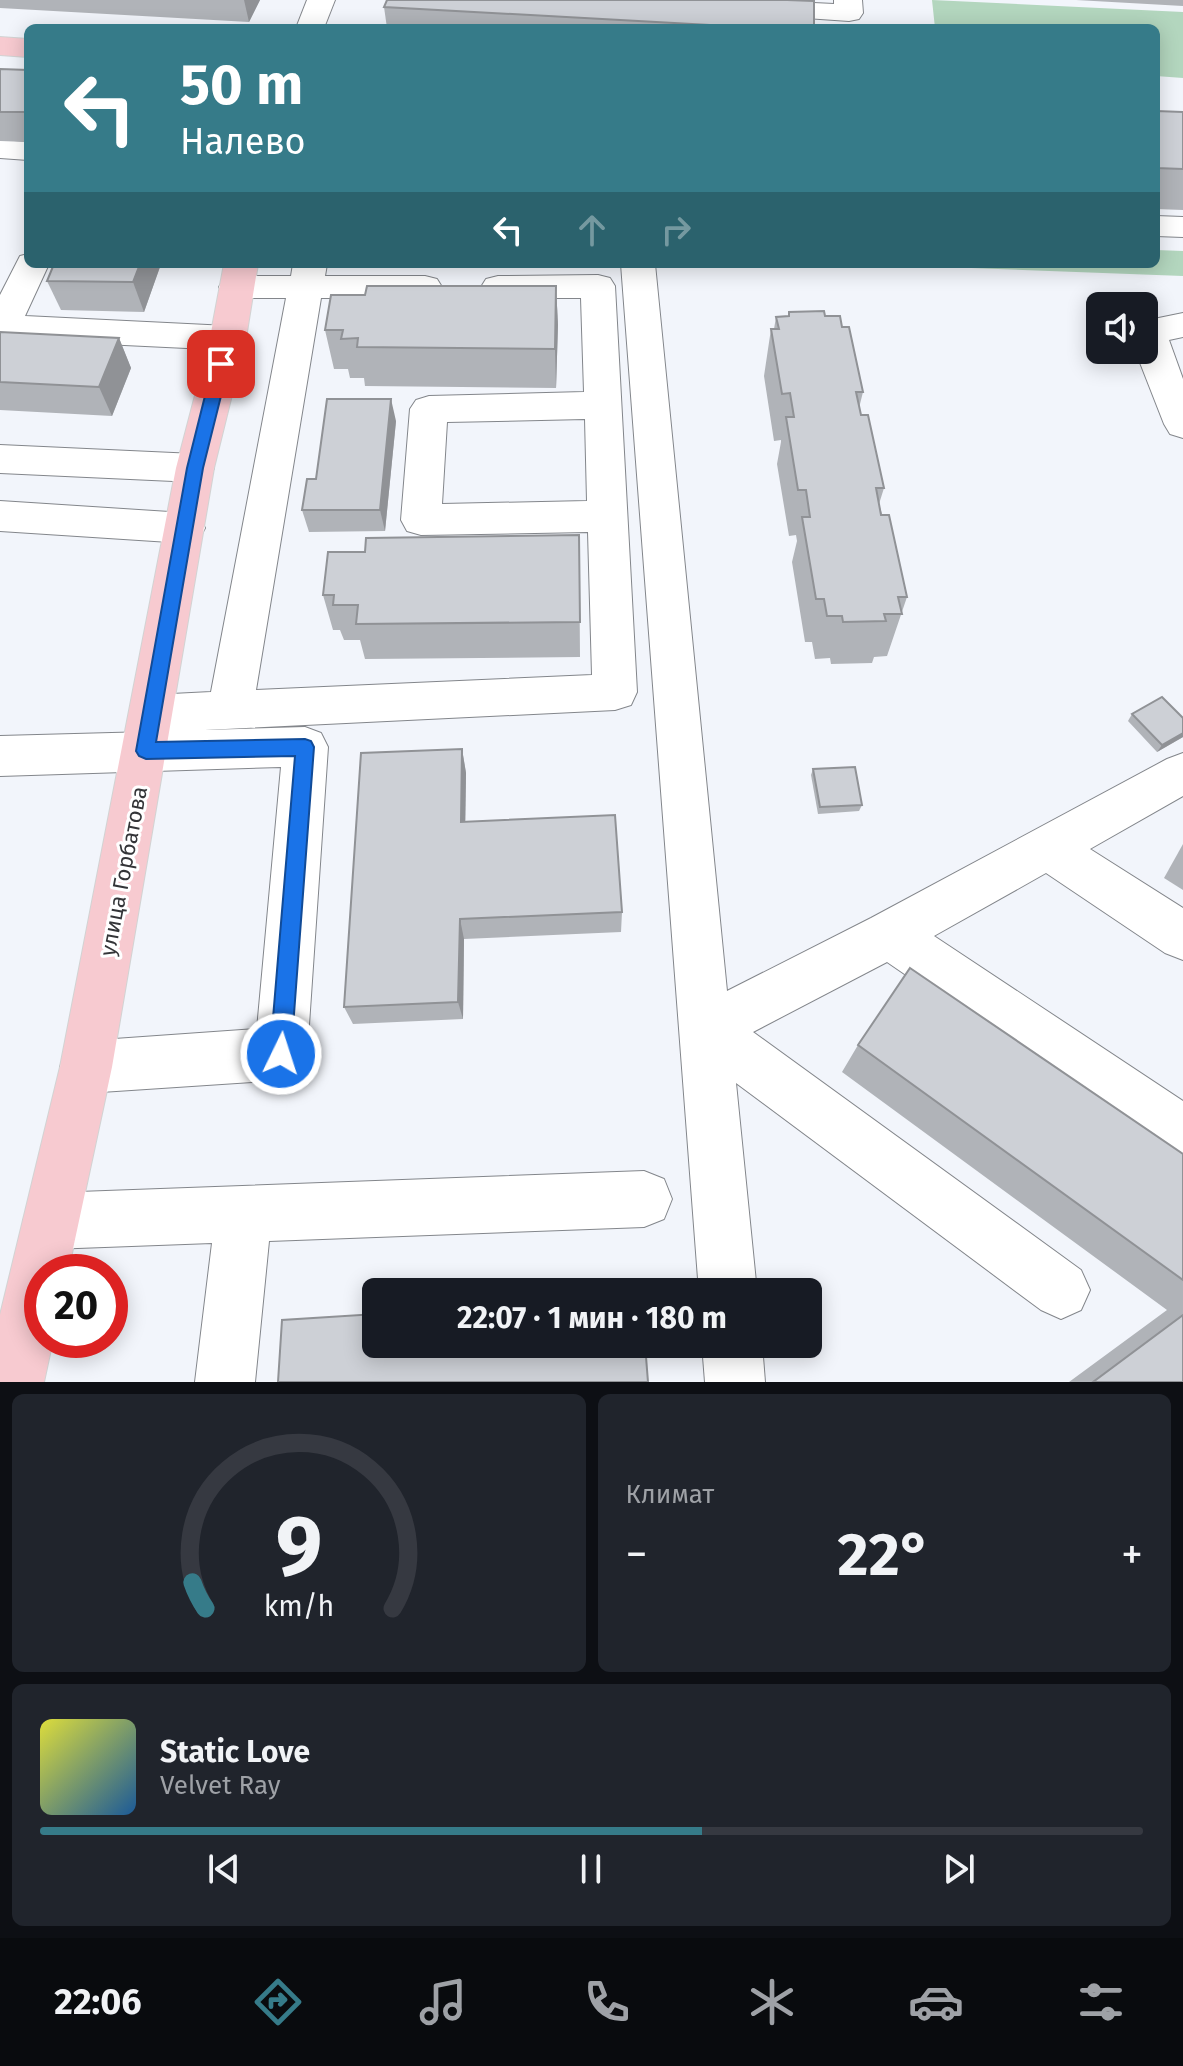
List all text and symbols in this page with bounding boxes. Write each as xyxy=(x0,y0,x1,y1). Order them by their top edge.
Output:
text: 50 m xyxy=(180,52,303,119)
icon: left xyxy=(48,56,152,160)
text: Налево xyxy=(180,120,306,164)
icon: left xyxy=(486,208,530,252)
icon: ahead xyxy=(570,208,614,252)
icon: right xyxy=(654,208,698,252)
map controls xyxy=(1086,292,1158,364)
button: sound xyxy=(1086,292,1158,364)
pin xyxy=(187,330,255,398)
icon: arrive xyxy=(199,342,243,386)
street label: улица Горбатова xyxy=(94,784,153,958)
position arrow xyxy=(239,1012,323,1096)
speed limit sign: 20 xyxy=(24,1254,128,1358)
text: 22:07 · 1 мин · 180 m xyxy=(457,1300,727,1336)
text: Климат xyxy=(626,1479,714,1510)
text: 9 xyxy=(275,1497,322,1597)
text: 22° xyxy=(838,1519,931,1591)
text: − xyxy=(626,1528,648,1581)
text: + xyxy=(1121,1528,1143,1581)
text: km/h xyxy=(263,1589,334,1624)
text: Static Love xyxy=(160,1734,310,1770)
text: Velvet Ray xyxy=(160,1770,280,1801)
icon: previous xyxy=(202,1847,246,1891)
icon: pause xyxy=(569,1847,613,1891)
icon: next xyxy=(937,1847,981,1891)
icon: directions xyxy=(250,1974,306,2030)
icon: music xyxy=(415,1974,471,2030)
icon: phone xyxy=(579,1974,635,2030)
icon: climate xyxy=(744,1974,800,2030)
icon: car xyxy=(908,1974,964,2030)
icon: filters xyxy=(1073,1974,1129,2030)
text: 22:06 xyxy=(54,1980,142,2024)

